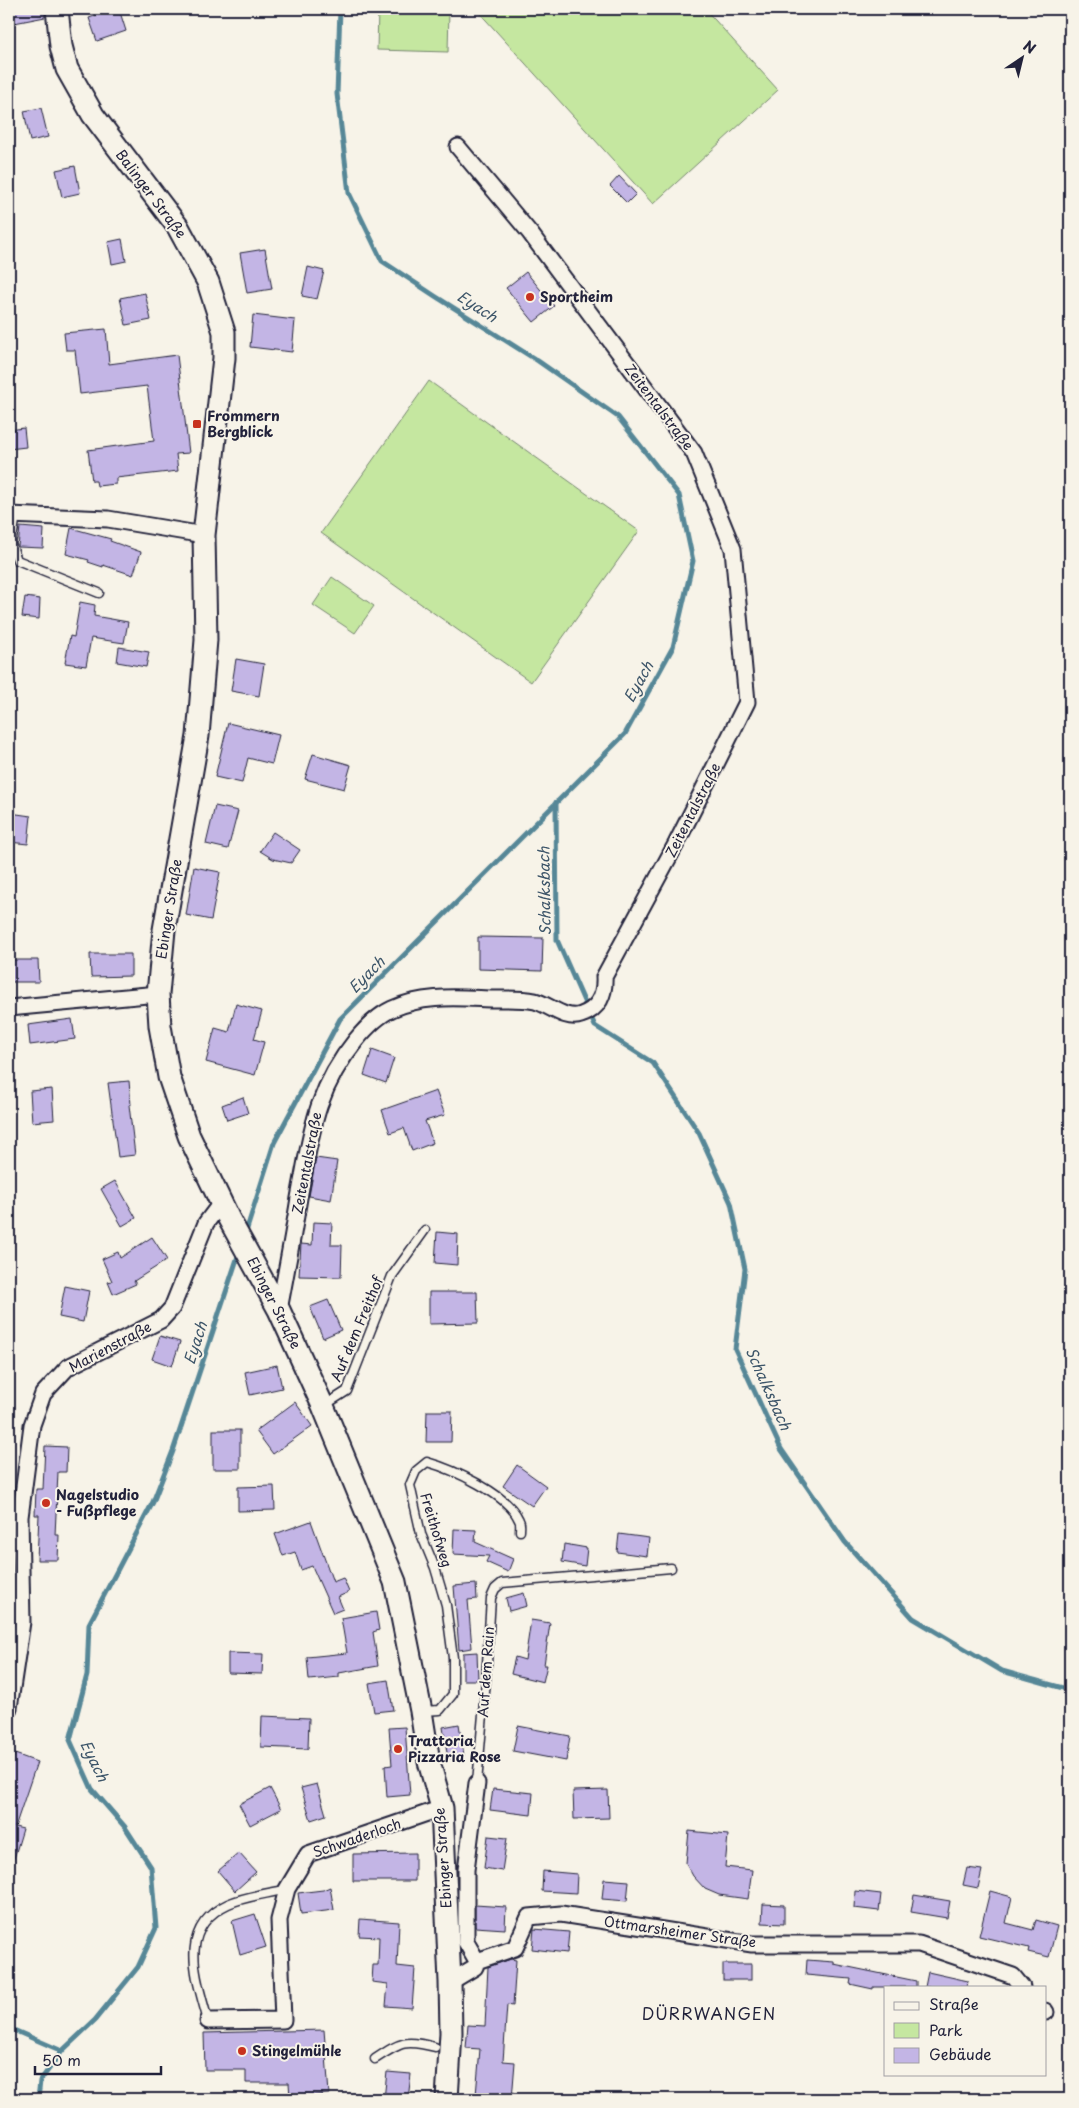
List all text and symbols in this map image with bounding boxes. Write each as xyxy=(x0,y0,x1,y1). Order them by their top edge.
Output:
north arrow xyxy=(996,32,1046,82)
text: N xyxy=(1019,35,1040,59)
street label: Balinger Straße xyxy=(111,145,192,242)
water label: Eyach xyxy=(453,284,503,327)
place label: Sportheim xyxy=(540,286,613,307)
marker: Sportheim xyxy=(524,291,536,303)
street label: Zeitentalstraße xyxy=(620,359,699,454)
place label: Frommern Bergblick xyxy=(207,405,280,442)
marker: Frommern Bergblick xyxy=(191,418,203,430)
water label: Eyach xyxy=(617,656,658,706)
street label: Zeitentalstraße xyxy=(660,759,725,861)
water label: Schalksbach xyxy=(531,846,556,936)
street label: Ebinger Straße xyxy=(150,857,187,960)
water label: Eyach xyxy=(342,950,390,997)
street label: Zeitentalstraße xyxy=(286,1110,327,1216)
street label: Ebinger Straße xyxy=(242,1253,307,1353)
street label: Auf dem Freithof xyxy=(325,1271,389,1385)
street label: Marienstraße xyxy=(65,1316,155,1377)
water label: Eyach xyxy=(177,1318,212,1367)
water label: Schalksbach xyxy=(741,1343,798,1434)
place label: Nagelstudio - Fußpflege xyxy=(56,1484,139,1521)
street label: Freithofweg xyxy=(415,1490,458,1570)
marker: Nagelstudio - Fußpflege xyxy=(40,1497,52,1509)
street label: Auf dem Rain xyxy=(472,1626,499,1718)
place label: Trattoria Pizzaria Rose xyxy=(408,1730,501,1767)
water label: Eyach xyxy=(75,1736,115,1785)
marker: Trattoria Pizzaria Rose xyxy=(392,1743,404,1755)
street label: Ebinger Straße xyxy=(429,1807,456,1909)
street label: Schwaderloch xyxy=(310,1813,404,1863)
street label: Ottmarsheimer Straße xyxy=(602,1910,758,1953)
legend xyxy=(884,1986,1046,2076)
text: Straße xyxy=(929,1992,979,2015)
district label: DÜRRWANGEN xyxy=(642,2001,776,2025)
text: Park xyxy=(929,2018,963,2041)
place label: Stingelmühle xyxy=(252,2040,341,2061)
text: Gebäude xyxy=(929,2042,991,2065)
scale bar xyxy=(35,2043,161,2075)
marker: Stingelmühle xyxy=(236,2045,248,2057)
text: 50 m xyxy=(42,2048,81,2071)

